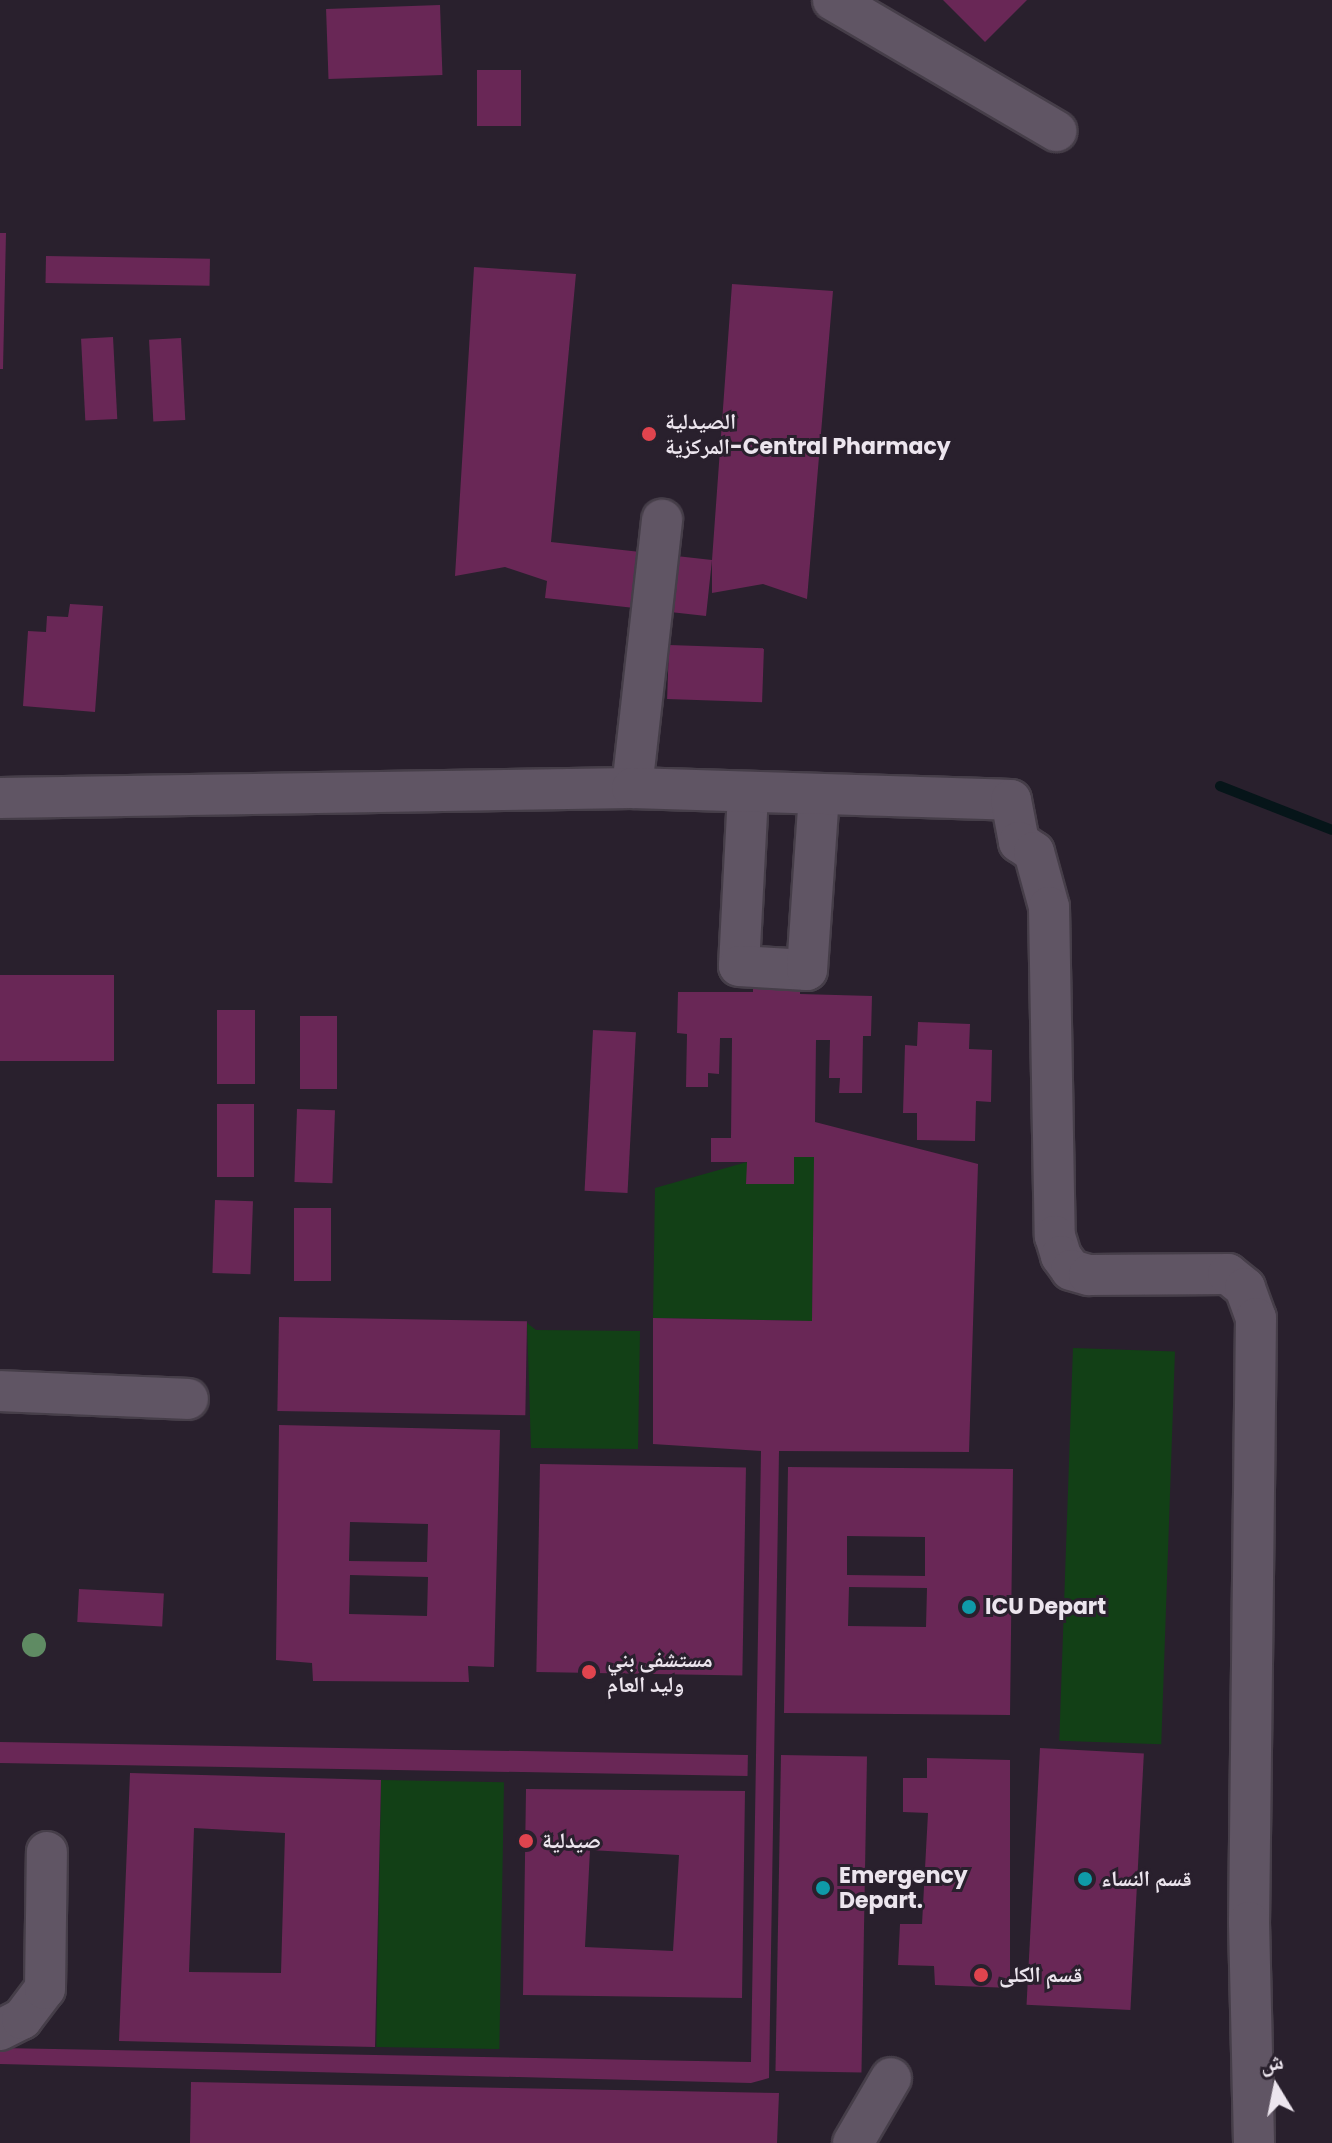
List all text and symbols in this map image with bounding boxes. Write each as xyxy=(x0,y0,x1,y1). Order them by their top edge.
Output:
place label: الصيدلية المركزية-Central Pharmacy xyxy=(665,408,951,460)
marker: الصيدلية المركزية-Central Pharmacy xyxy=(640,425,658,443)
place label: ICU Depart xyxy=(985,1594,1106,1620)
marker: ICU Depart xyxy=(960,1598,978,1616)
place label: مستشفى بني وليد العام xyxy=(607,1646,713,1698)
marker: مستشفى بني وليد العام xyxy=(578,1661,600,1683)
place label: صيدلية xyxy=(542,1828,601,1854)
marker: صيدلية xyxy=(517,1832,535,1850)
place label: Emergency Depart. xyxy=(839,1862,968,1914)
place label: قسم النساء xyxy=(1101,1866,1192,1892)
marker: قسم النساء xyxy=(1076,1870,1094,1888)
marker: Emergency Depart. xyxy=(814,1879,832,1897)
place label: قسم الكلى xyxy=(999,1962,1082,1988)
marker: قسم الكلى xyxy=(970,1964,992,1986)
text: ش xyxy=(1258,2046,1286,2080)
north arrow xyxy=(1236,2047,1316,2127)

